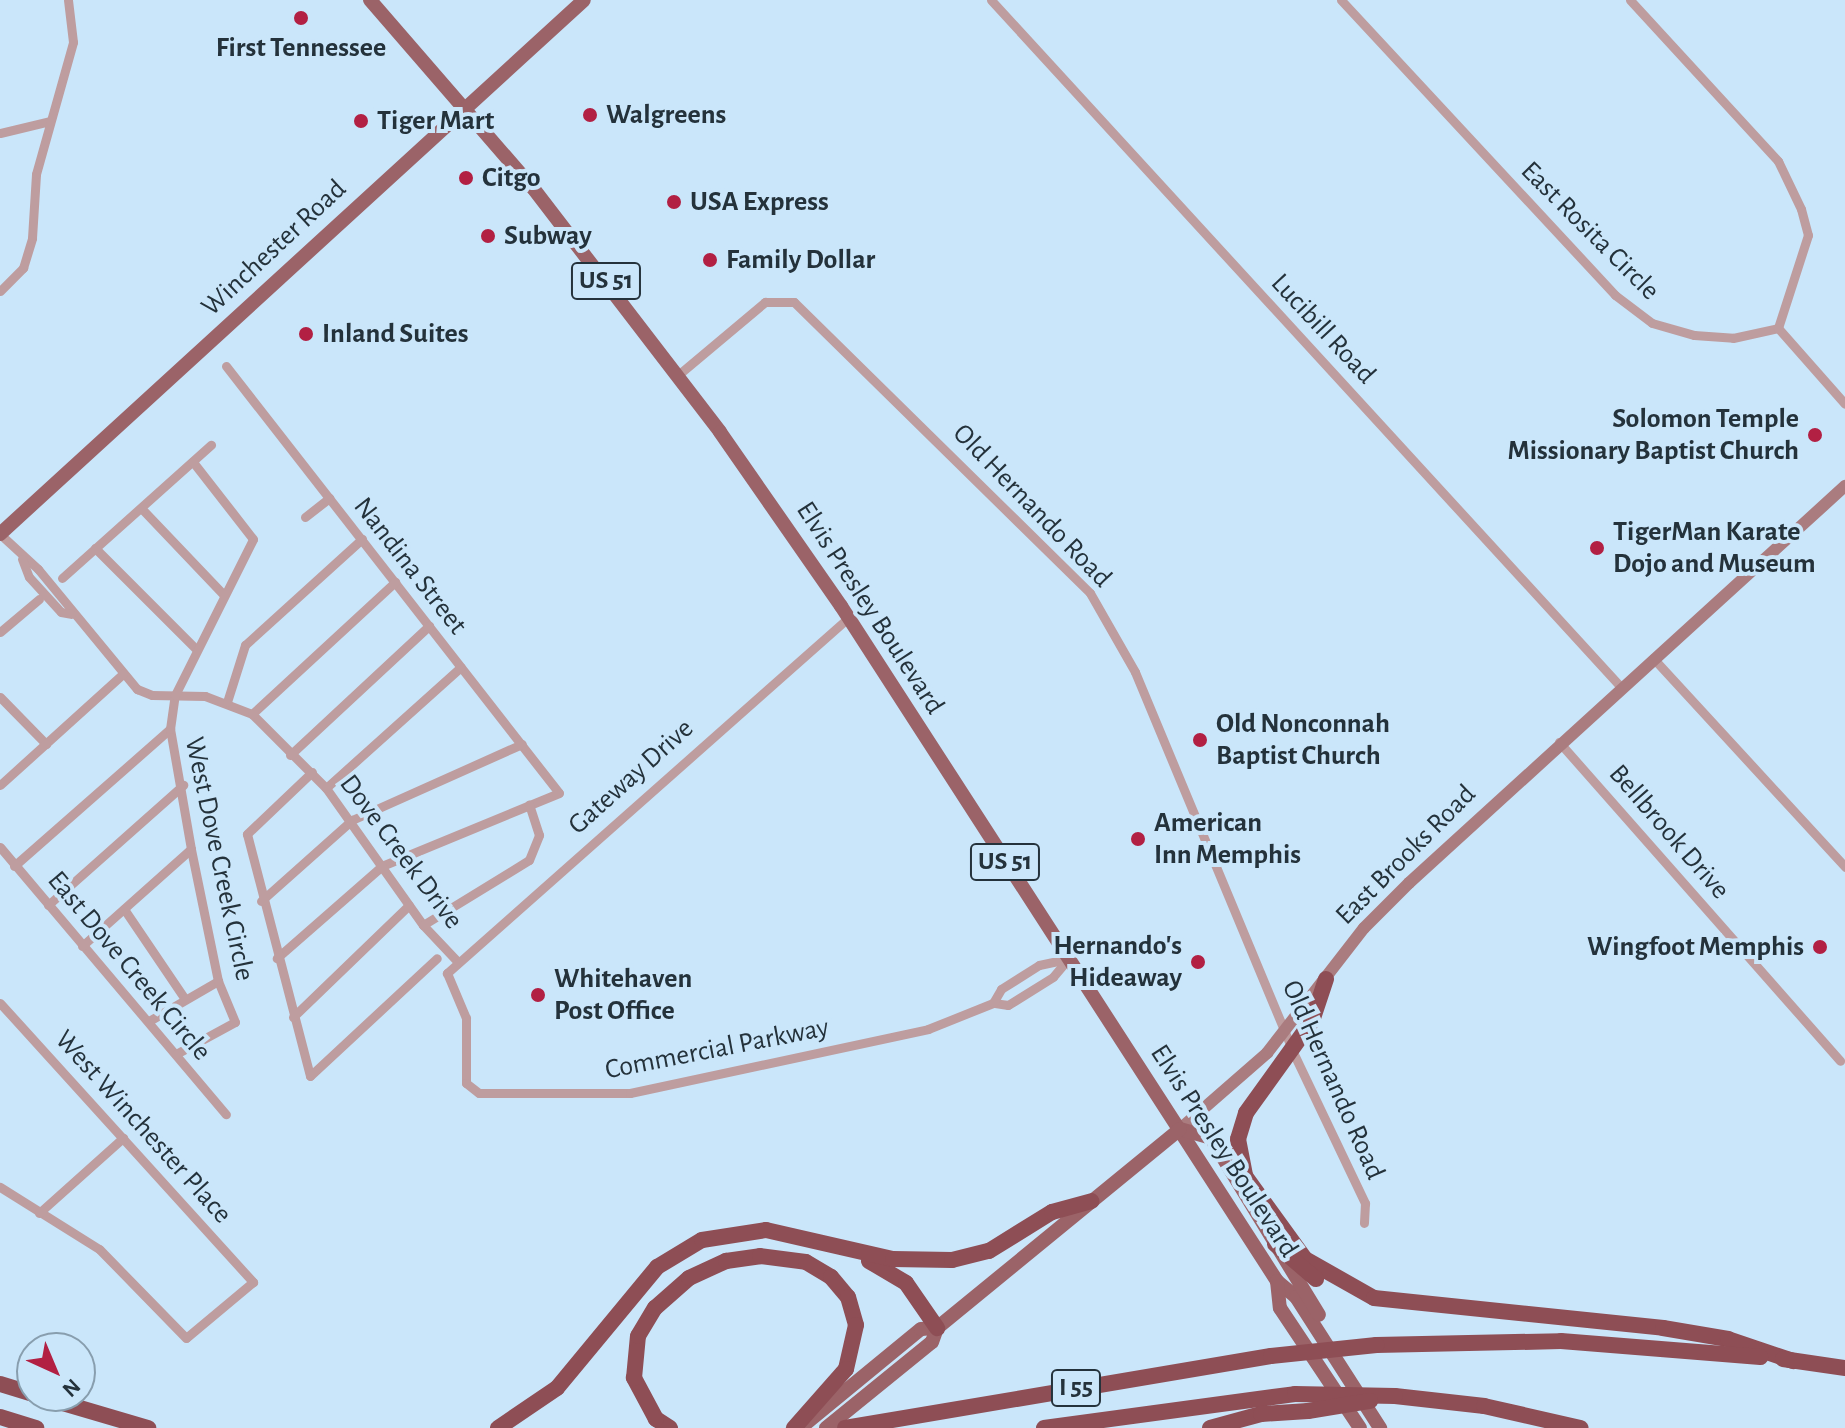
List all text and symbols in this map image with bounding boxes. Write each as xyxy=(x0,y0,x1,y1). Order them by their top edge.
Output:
marker: First Tennessee xyxy=(292,9,310,27)
place label: First Tennessee xyxy=(216,31,386,65)
place label: Walgreens xyxy=(606,98,726,132)
place label: Tiger Mart xyxy=(377,104,494,138)
marker: Walgreens xyxy=(581,106,599,124)
marker: Tiger Mart xyxy=(352,112,370,130)
street label: East Rosita Circle xyxy=(1514,155,1666,307)
place label: Citgo xyxy=(482,161,541,195)
marker: Citgo xyxy=(457,169,475,187)
street label: Winchester Road xyxy=(195,172,353,324)
place label: USA Express xyxy=(690,185,829,219)
marker: USA Express xyxy=(665,193,683,211)
place label: Subway xyxy=(504,219,592,253)
marker: Subway xyxy=(479,227,497,245)
place label: Family Dollar xyxy=(726,243,875,277)
marker: Family Dollar xyxy=(701,251,719,269)
road number: US 51 xyxy=(570,259,642,303)
street label: Lucibill Road xyxy=(1263,267,1383,391)
place label: Inland Suites xyxy=(322,317,468,351)
marker: Inland Suites xyxy=(297,325,315,343)
place label: Solomon Temple Missionary Baptist Church xyxy=(1507,402,1799,468)
street label: Old Hernando Road xyxy=(945,417,1119,595)
marker: Solomon Temple Missionary Baptist Church xyxy=(1806,426,1824,444)
street label: Nandina Street xyxy=(346,491,474,641)
street label: Elvis Presley Boulevard xyxy=(789,495,951,721)
place label: TigerMan Karate Dojo and Museum xyxy=(1613,515,1816,581)
marker: TigerMan Karate Dojo and Museum xyxy=(1588,539,1606,557)
place label: Old Nonconnah Baptist Church xyxy=(1216,707,1390,773)
street label: Gateway Drive xyxy=(562,712,700,842)
marker: Old Nonconnah Baptist Church xyxy=(1191,731,1209,749)
street label: West Dove Creek Circle xyxy=(177,734,261,984)
street label: Bellbrook Drive xyxy=(1601,758,1737,906)
street label: Dove Creek Drive xyxy=(332,768,470,936)
street label: East Brooks Road xyxy=(1329,778,1483,932)
place label: American Inn Memphis xyxy=(1154,806,1301,872)
marker: American Inn Memphis xyxy=(1129,830,1147,848)
road number: US 51 xyxy=(969,840,1041,884)
street label: East Dove Creek Circle xyxy=(40,864,218,1068)
place label: Hernando's Hideaway xyxy=(1053,929,1182,995)
place label: Wingfoot Memphis xyxy=(1587,930,1804,964)
marker: Wingfoot Memphis xyxy=(1811,938,1829,956)
marker: Hernando's Hideaway xyxy=(1189,953,1207,971)
place label: Whitehaven Post Office xyxy=(554,962,692,1028)
street label: Old Hernando Road xyxy=(1274,975,1392,1185)
marker: Whitehaven Post Office xyxy=(529,986,547,1004)
street label: Commercial Parkway xyxy=(602,1011,832,1087)
street label: West Winchester Place xyxy=(47,1023,239,1231)
street label: Elvis Presley Boulevard xyxy=(1143,1038,1305,1264)
north arrow xyxy=(16,1332,96,1412)
road number: I 55 xyxy=(1050,1366,1102,1410)
text: N xyxy=(58,1375,84,1401)

